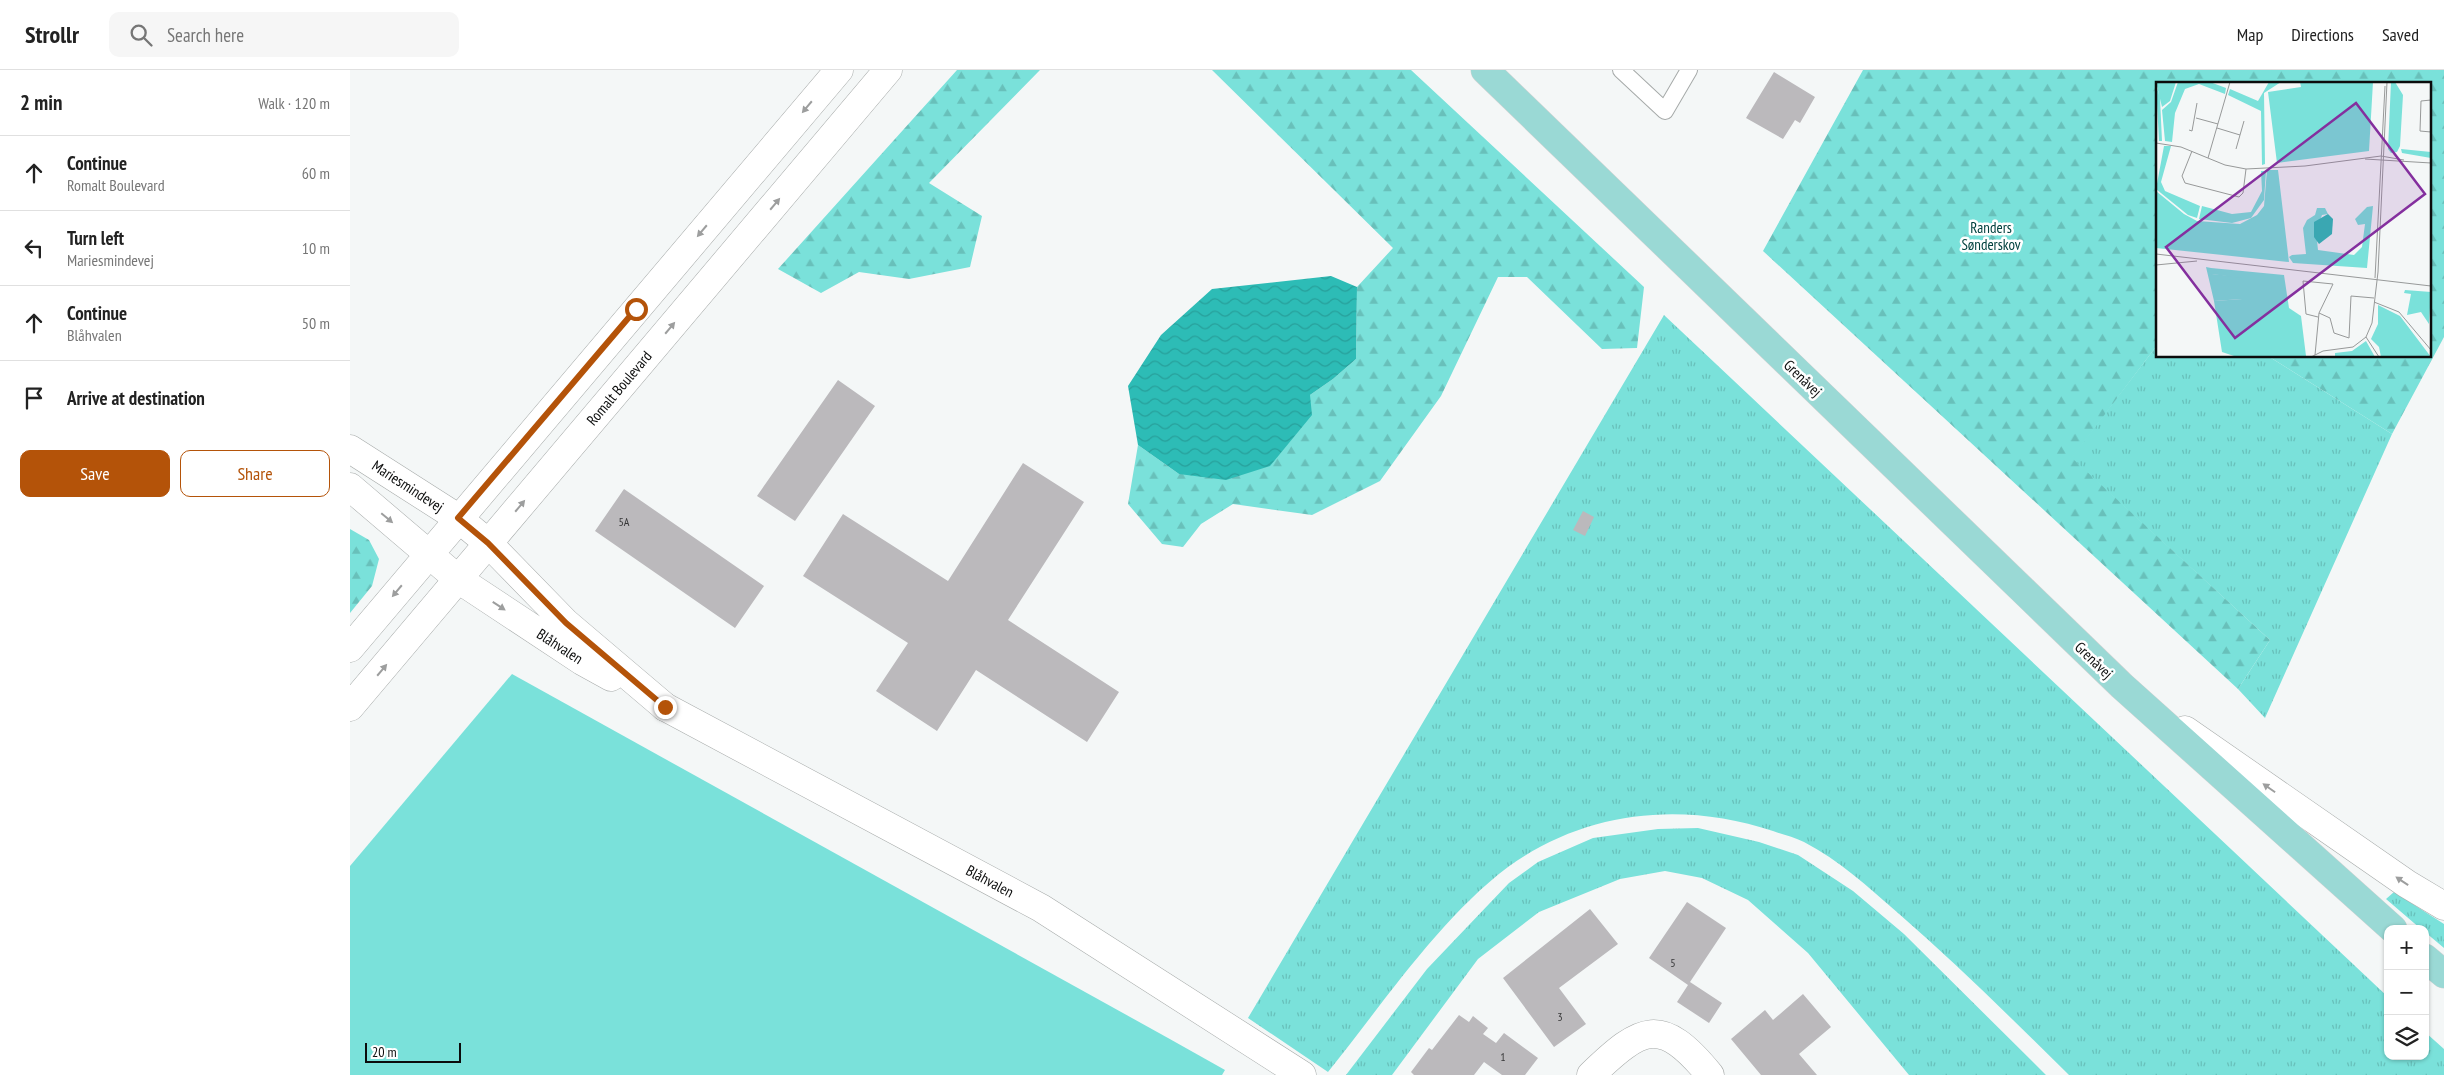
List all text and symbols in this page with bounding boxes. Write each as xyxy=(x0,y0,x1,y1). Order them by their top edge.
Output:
search box xyxy=(109,12,459,57)
text: Strollr xyxy=(25,19,79,50)
icon: search xyxy=(127,21,155,49)
text: Search here xyxy=(167,23,244,47)
text: Map xyxy=(2237,23,2263,46)
text: Directions xyxy=(2291,23,2354,46)
text: Saved xyxy=(2382,23,2419,46)
inset map xyxy=(2156,82,2432,358)
text: 2 min xyxy=(20,89,62,116)
text: Walk · 120 m xyxy=(258,93,330,113)
one-way arrow xyxy=(802,100,813,113)
text: Continue xyxy=(67,151,127,175)
icon: ahead xyxy=(20,159,48,187)
text: 60 m xyxy=(302,163,330,183)
text: Romalt Boulevard xyxy=(67,175,165,195)
one-way arrow xyxy=(769,198,780,211)
park label: Randers Sønderskov xyxy=(1961,218,2021,254)
one-way arrow xyxy=(697,225,708,237)
text: Turn left xyxy=(67,226,124,250)
icon: left xyxy=(20,234,48,262)
text: 10 m xyxy=(302,238,330,258)
text: Mariesmindevej xyxy=(67,250,154,270)
route start xyxy=(625,298,648,321)
text: Continue xyxy=(67,301,127,325)
icon: ahead xyxy=(20,309,48,337)
text: 50 m xyxy=(302,313,330,333)
one-way arrow xyxy=(664,323,676,335)
text: Blåhvalen xyxy=(67,325,122,345)
street label: Romalt Boulevard xyxy=(582,347,656,429)
street label: Grenåvej xyxy=(1780,355,1826,401)
icon: arrive xyxy=(20,384,48,412)
text: Arrive at destination xyxy=(67,386,205,410)
button: Save xyxy=(20,450,170,497)
button: Share xyxy=(180,450,330,497)
street label: Mariesmindevej xyxy=(369,456,447,516)
one-way arrow xyxy=(514,500,525,513)
one-way arrow xyxy=(381,513,394,524)
house number: 5A xyxy=(618,514,630,529)
one-way arrow xyxy=(392,584,403,597)
one-way arrow xyxy=(492,601,506,611)
street label: Blåhvalen xyxy=(533,624,587,668)
street label: Grenåvej xyxy=(2071,637,2117,683)
one-way arrow xyxy=(376,663,387,676)
route end xyxy=(654,696,677,719)
one-way arrow xyxy=(2262,783,2276,793)
street label: Blåhvalen xyxy=(963,861,1017,901)
one-way arrow xyxy=(2396,876,2409,886)
map controls xyxy=(2384,925,2429,1060)
button: + xyxy=(2384,925,2429,970)
house number: 5 xyxy=(1670,955,1676,970)
button: − xyxy=(2384,970,2429,1015)
house number: 3 xyxy=(1557,1009,1563,1024)
button: layers xyxy=(2384,1015,2429,1060)
scale bar xyxy=(365,1040,461,1063)
text: 20 m xyxy=(372,1043,397,1061)
house number: 1 xyxy=(1500,1049,1506,1064)

